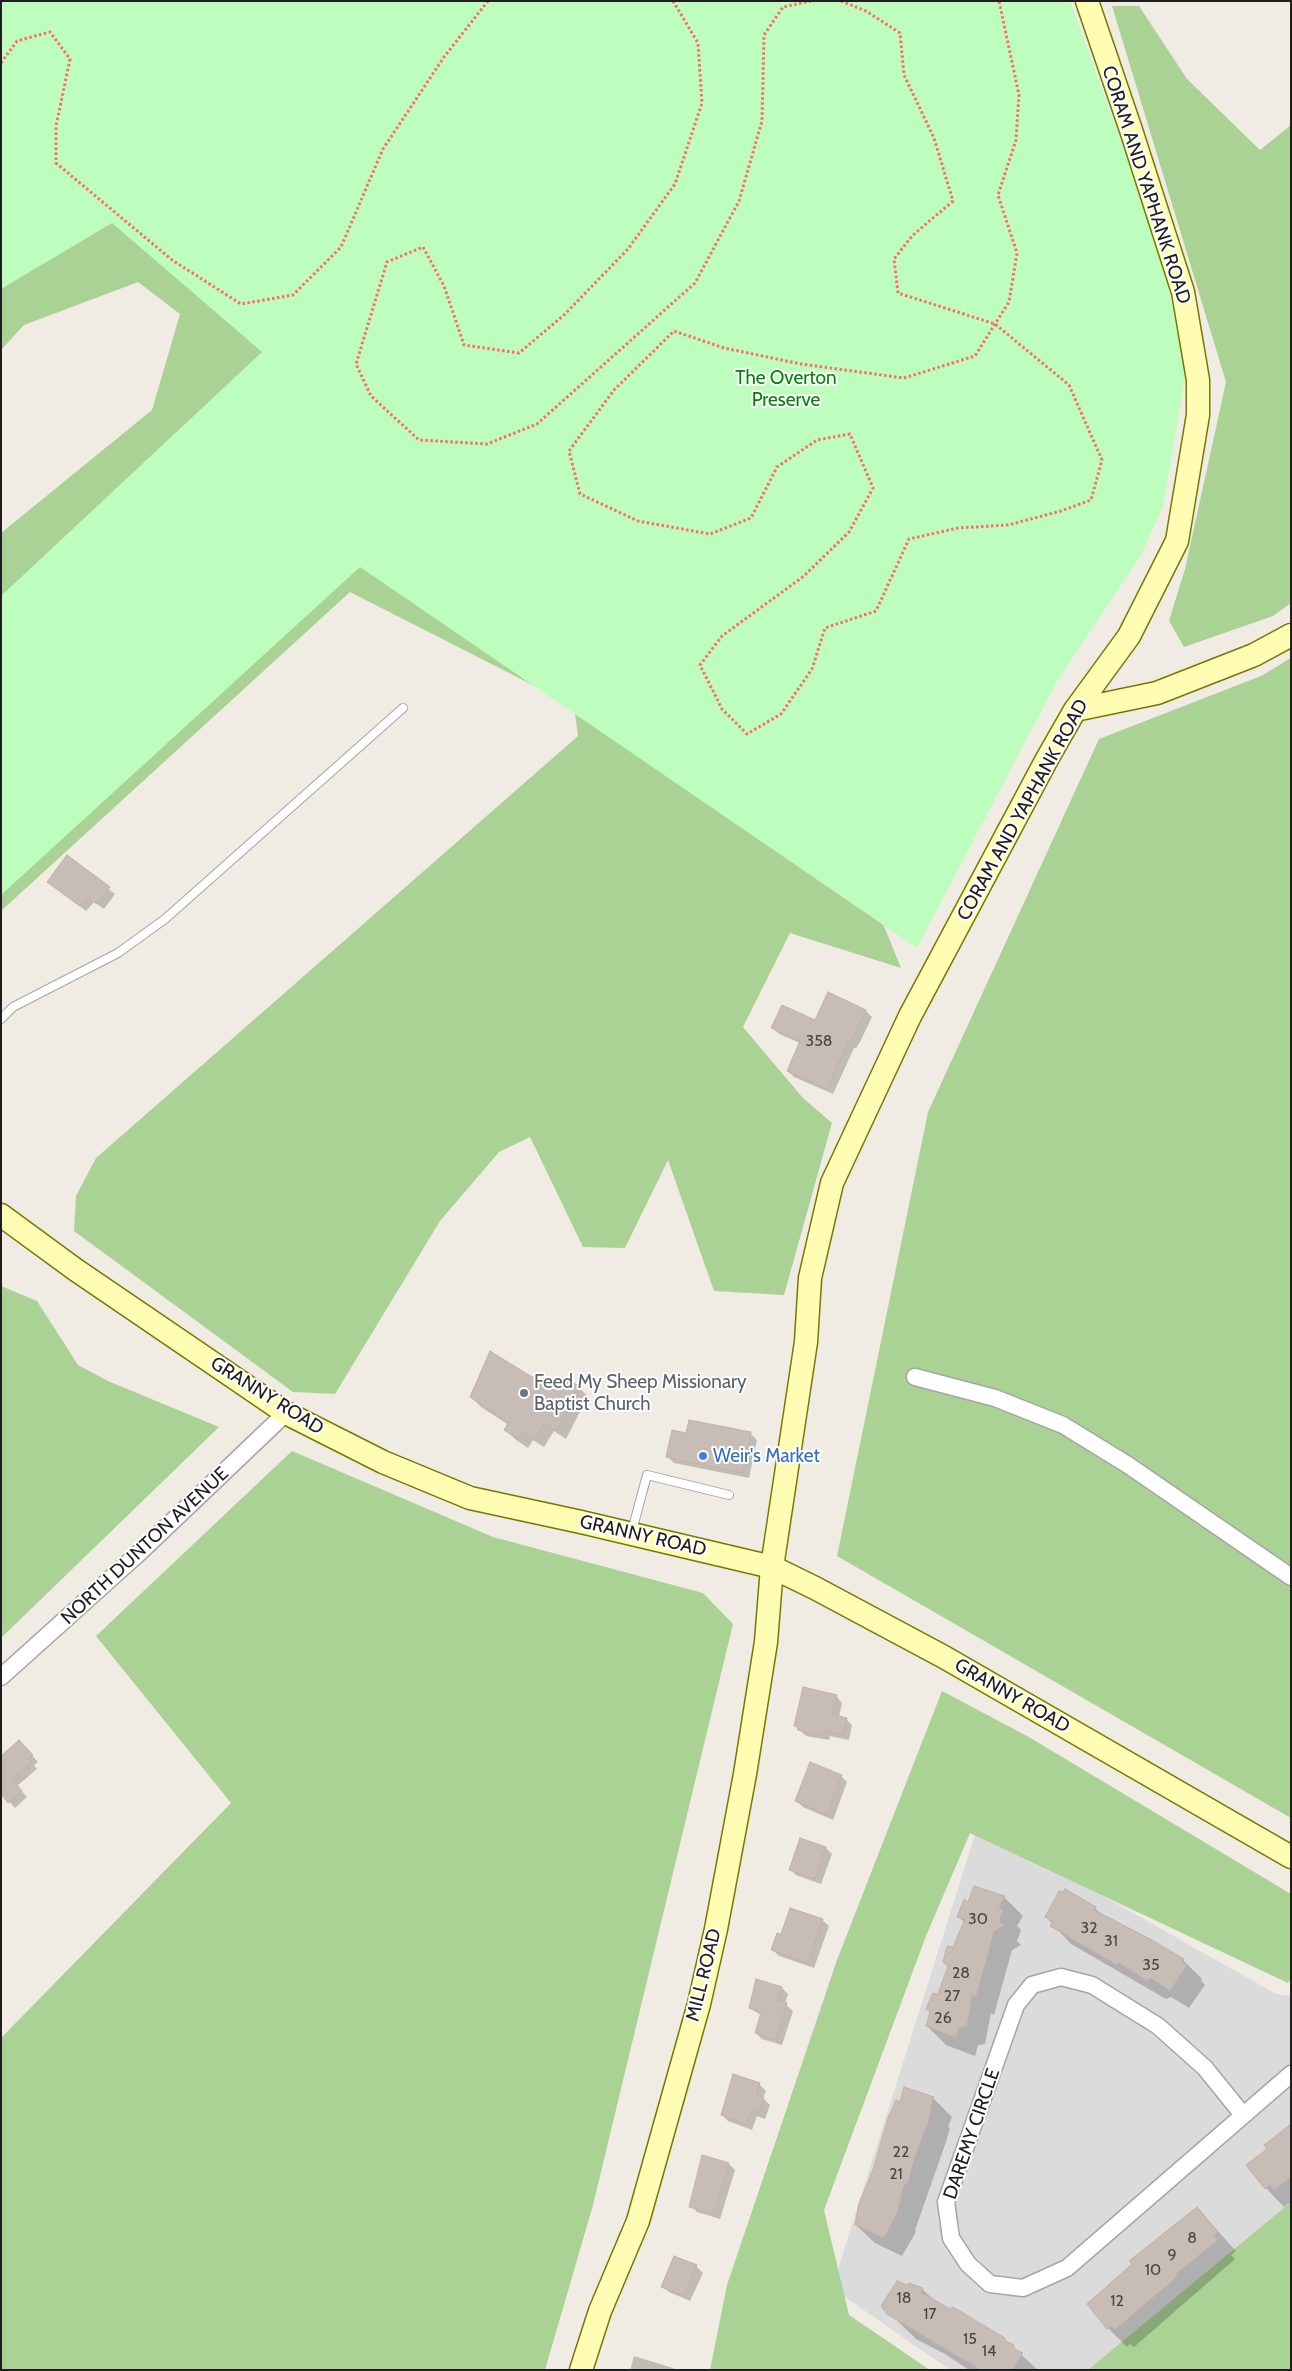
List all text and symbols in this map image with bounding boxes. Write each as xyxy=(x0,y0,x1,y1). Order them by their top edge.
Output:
street label: CORAM AND YAPHANK ROAD xyxy=(1097,63,1195,307)
park label: The Overton Preserve xyxy=(735,367,837,411)
street label: CORAM AND YAPHANK ROAD xyxy=(953,696,1093,924)
house number: 358 xyxy=(805,1031,833,1051)
street label: GRANNY ROAD xyxy=(206,1352,328,1440)
place label: Feed My Sheep Missionary Baptist Church xyxy=(534,1371,747,1415)
marker: Feed My Sheep Missionary Baptist Church xyxy=(518,1387,530,1399)
place label: Weir's Market xyxy=(713,1445,820,1467)
marker: Weir's Market xyxy=(697,1450,709,1462)
street label: NORTH DUNTON AVENUE xyxy=(57,1462,233,1630)
street label: GRANNY ROAD xyxy=(578,1510,708,1562)
street label: GRANNY ROAD xyxy=(950,1654,1074,1738)
house number: 30 xyxy=(968,1909,988,1929)
house number: 32 xyxy=(1080,1918,1098,1938)
street label: MILL ROAD xyxy=(681,1926,727,2024)
house number: 31 xyxy=(1104,1931,1118,1951)
house number: 35 xyxy=(1142,1955,1160,1975)
house number: 28 xyxy=(952,1963,970,1983)
house number: 27 xyxy=(944,1986,960,2006)
house number: 26 xyxy=(934,2008,952,2028)
street label: DAREMY CIRCLE xyxy=(939,2065,1005,2203)
house number: 22 xyxy=(893,2142,909,2162)
house number: 21 xyxy=(889,2164,903,2184)
house number: 8 xyxy=(1187,2228,1197,2248)
house number: 9 xyxy=(1167,2245,1177,2265)
house number: 10 xyxy=(1145,2260,1161,2280)
house number: 18 xyxy=(897,2288,911,2308)
house number: 12 xyxy=(1110,2291,1124,2311)
house number: 17 xyxy=(923,2304,937,2324)
house number: 15 xyxy=(963,2329,977,2349)
house number: 14 xyxy=(982,2341,996,2361)

